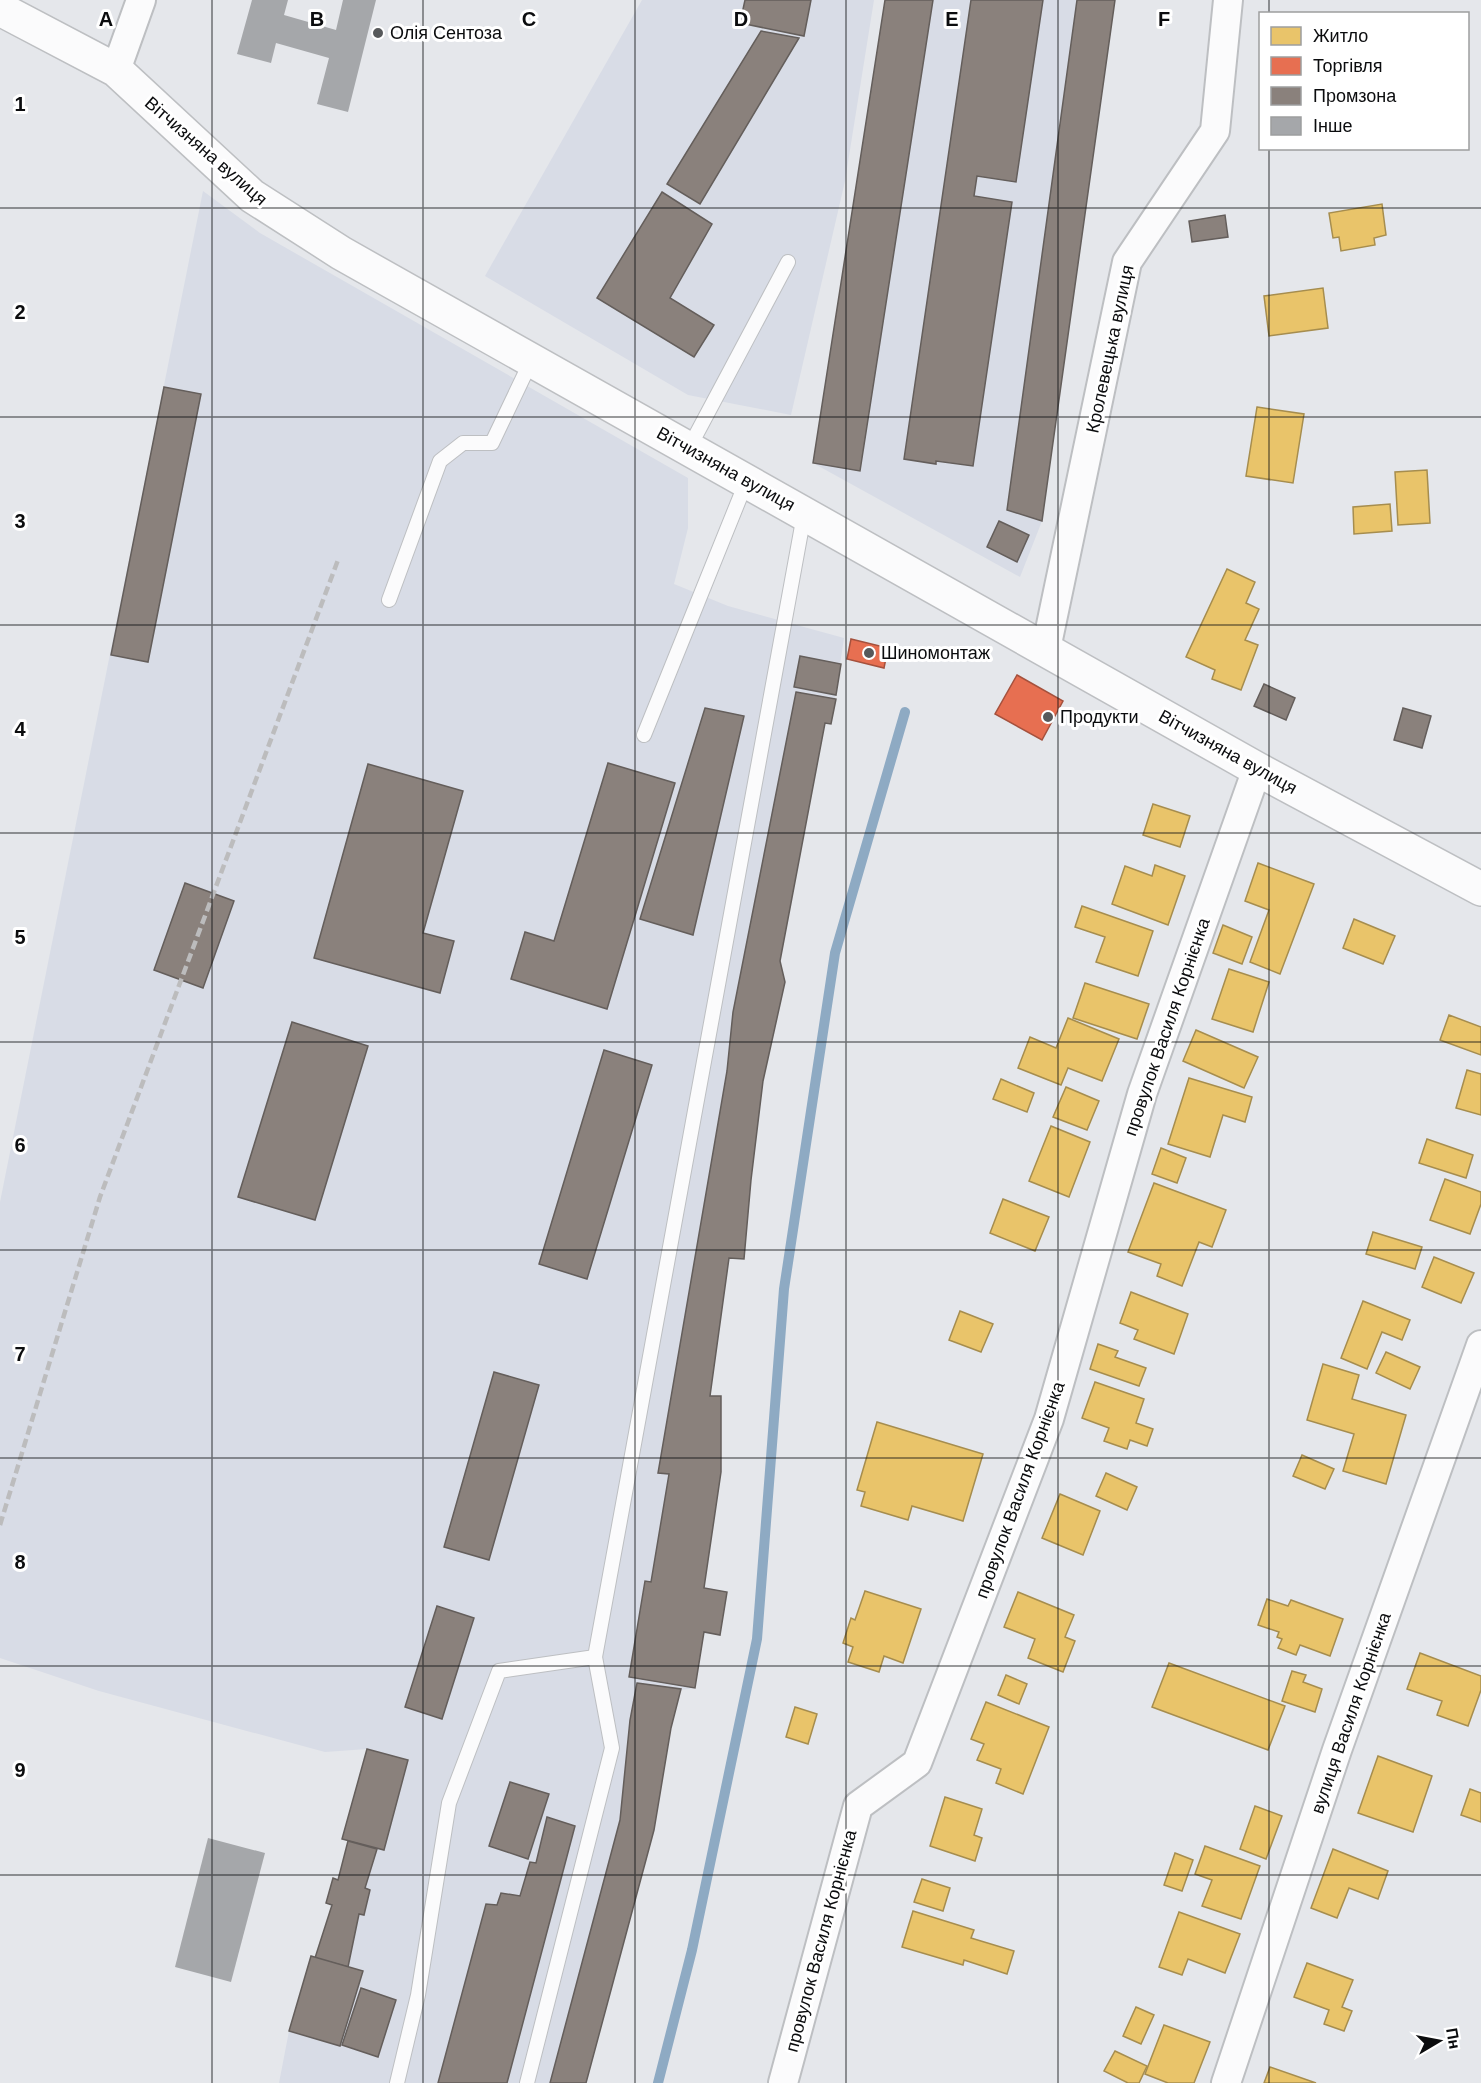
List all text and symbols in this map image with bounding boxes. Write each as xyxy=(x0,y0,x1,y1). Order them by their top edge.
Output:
text: A xyxy=(99,8,113,30)
text: B xyxy=(310,8,324,30)
text: C xyxy=(522,8,536,30)
text: D xyxy=(734,8,748,30)
text: E xyxy=(945,8,959,30)
text: F xyxy=(1158,8,1170,30)
legend xyxy=(1259,12,1469,150)
place label: Олія Сентоза xyxy=(390,23,503,43)
marker: Олія Сентоза xyxy=(371,26,385,40)
text: Житло xyxy=(1313,26,1368,46)
text: Торгівля xyxy=(1313,56,1383,76)
text: Промзона xyxy=(1313,86,1397,106)
text: 1 xyxy=(14,93,26,115)
street label: Вітчизняна вулиця xyxy=(141,93,271,209)
text: Інше xyxy=(1313,116,1352,136)
street label: Кролевецька вулиця xyxy=(1082,263,1138,435)
text: 2 xyxy=(14,301,26,323)
street label: Вітчизняна вулиця xyxy=(653,423,799,515)
text: 3 xyxy=(14,510,26,532)
place label: Шиномонтаж xyxy=(881,643,990,663)
marker: Шиномонтаж xyxy=(862,646,876,660)
street label: Вітчизняна вулиця xyxy=(1155,706,1301,798)
place label: Продукти xyxy=(1060,707,1138,727)
marker: Продукти xyxy=(1041,710,1055,724)
text: 4 xyxy=(14,718,26,740)
street label: провулок Василя Корнієнка xyxy=(1120,914,1214,1139)
text: 5 xyxy=(14,926,26,948)
text: 6 xyxy=(14,1134,26,1156)
text: 7 xyxy=(14,1343,26,1365)
street label: провулок Василя Корнієнка xyxy=(971,1378,1069,1601)
text: 8 xyxy=(14,1551,26,1573)
street label: вулиця Василя Корнієнка xyxy=(1307,1609,1395,1816)
text: 9 xyxy=(14,1759,26,1781)
street label: провулок Василя Корнієнка xyxy=(782,1827,861,2054)
north arrow xyxy=(1409,2011,1469,2071)
text: Пн xyxy=(1443,2027,1463,2050)

